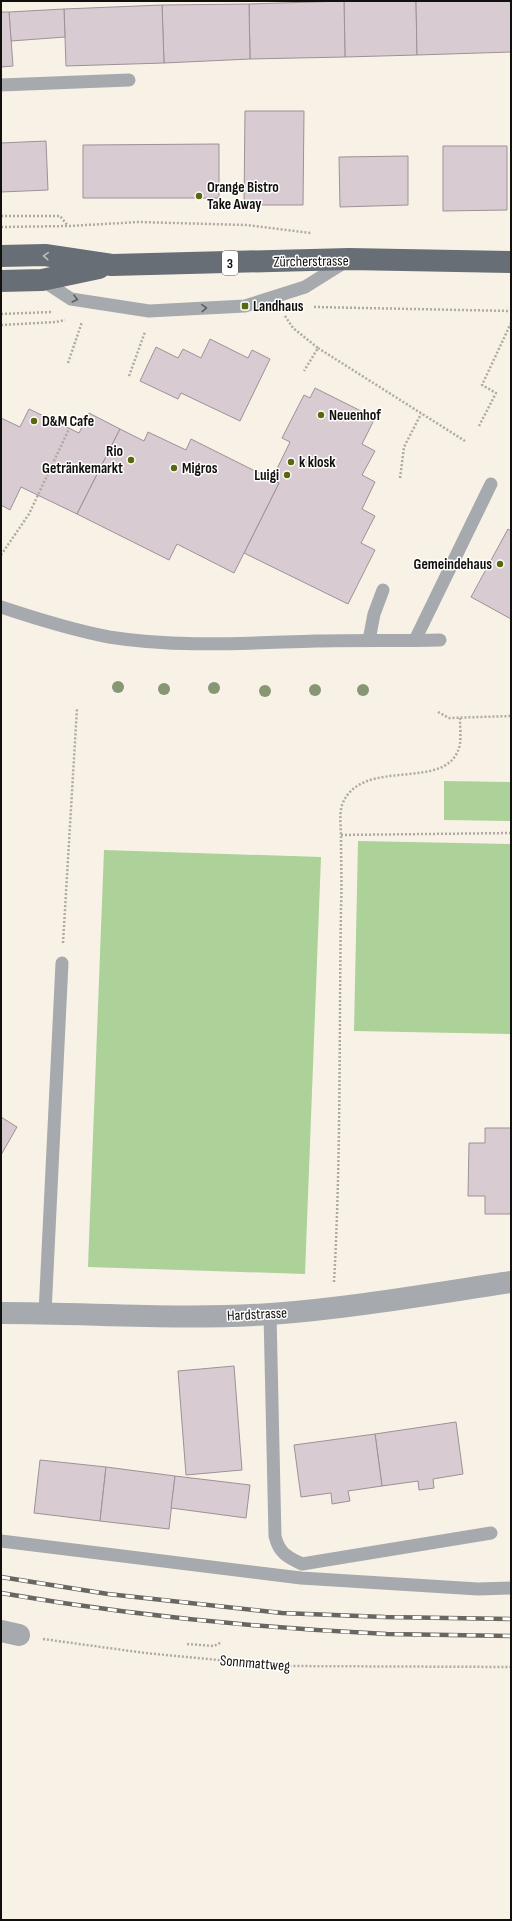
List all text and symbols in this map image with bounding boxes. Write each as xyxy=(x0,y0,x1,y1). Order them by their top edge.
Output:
place label: Orange Bistro Take Away xyxy=(207,178,279,214)
marker: Orange Bistro Take Away xyxy=(194,191,204,201)
one-way arrow xyxy=(42,251,49,260)
road number: 3 xyxy=(222,251,238,275)
street label: Zürcherstrasse xyxy=(273,251,349,272)
one-way arrow xyxy=(72,294,79,303)
place label: Landhaus xyxy=(253,297,304,316)
marker: Landhaus xyxy=(240,301,250,311)
one-way arrow xyxy=(201,304,207,312)
place label: Neuenhof xyxy=(329,406,381,425)
marker: Neuenhof xyxy=(316,410,326,420)
place label: D&M Cafe xyxy=(42,412,94,431)
marker: D&M Cafe xyxy=(29,416,39,426)
place label: Rio Getränkemarkt xyxy=(42,442,123,478)
place label: k klosk xyxy=(299,453,336,472)
marker: Rio Getränkemarkt xyxy=(126,455,136,465)
marker: k klosk xyxy=(286,457,296,467)
place label: Migros xyxy=(182,459,218,478)
marker: Migros xyxy=(169,463,179,473)
place label: Luigi xyxy=(254,466,279,485)
marker: Luigi xyxy=(282,470,292,480)
place label: Gemeindehaus xyxy=(414,555,492,574)
marker: Gemeindehaus xyxy=(495,559,505,569)
street label: Hardstrasse xyxy=(226,1303,288,1326)
street label: Sonnmattweg xyxy=(219,1651,291,1676)

